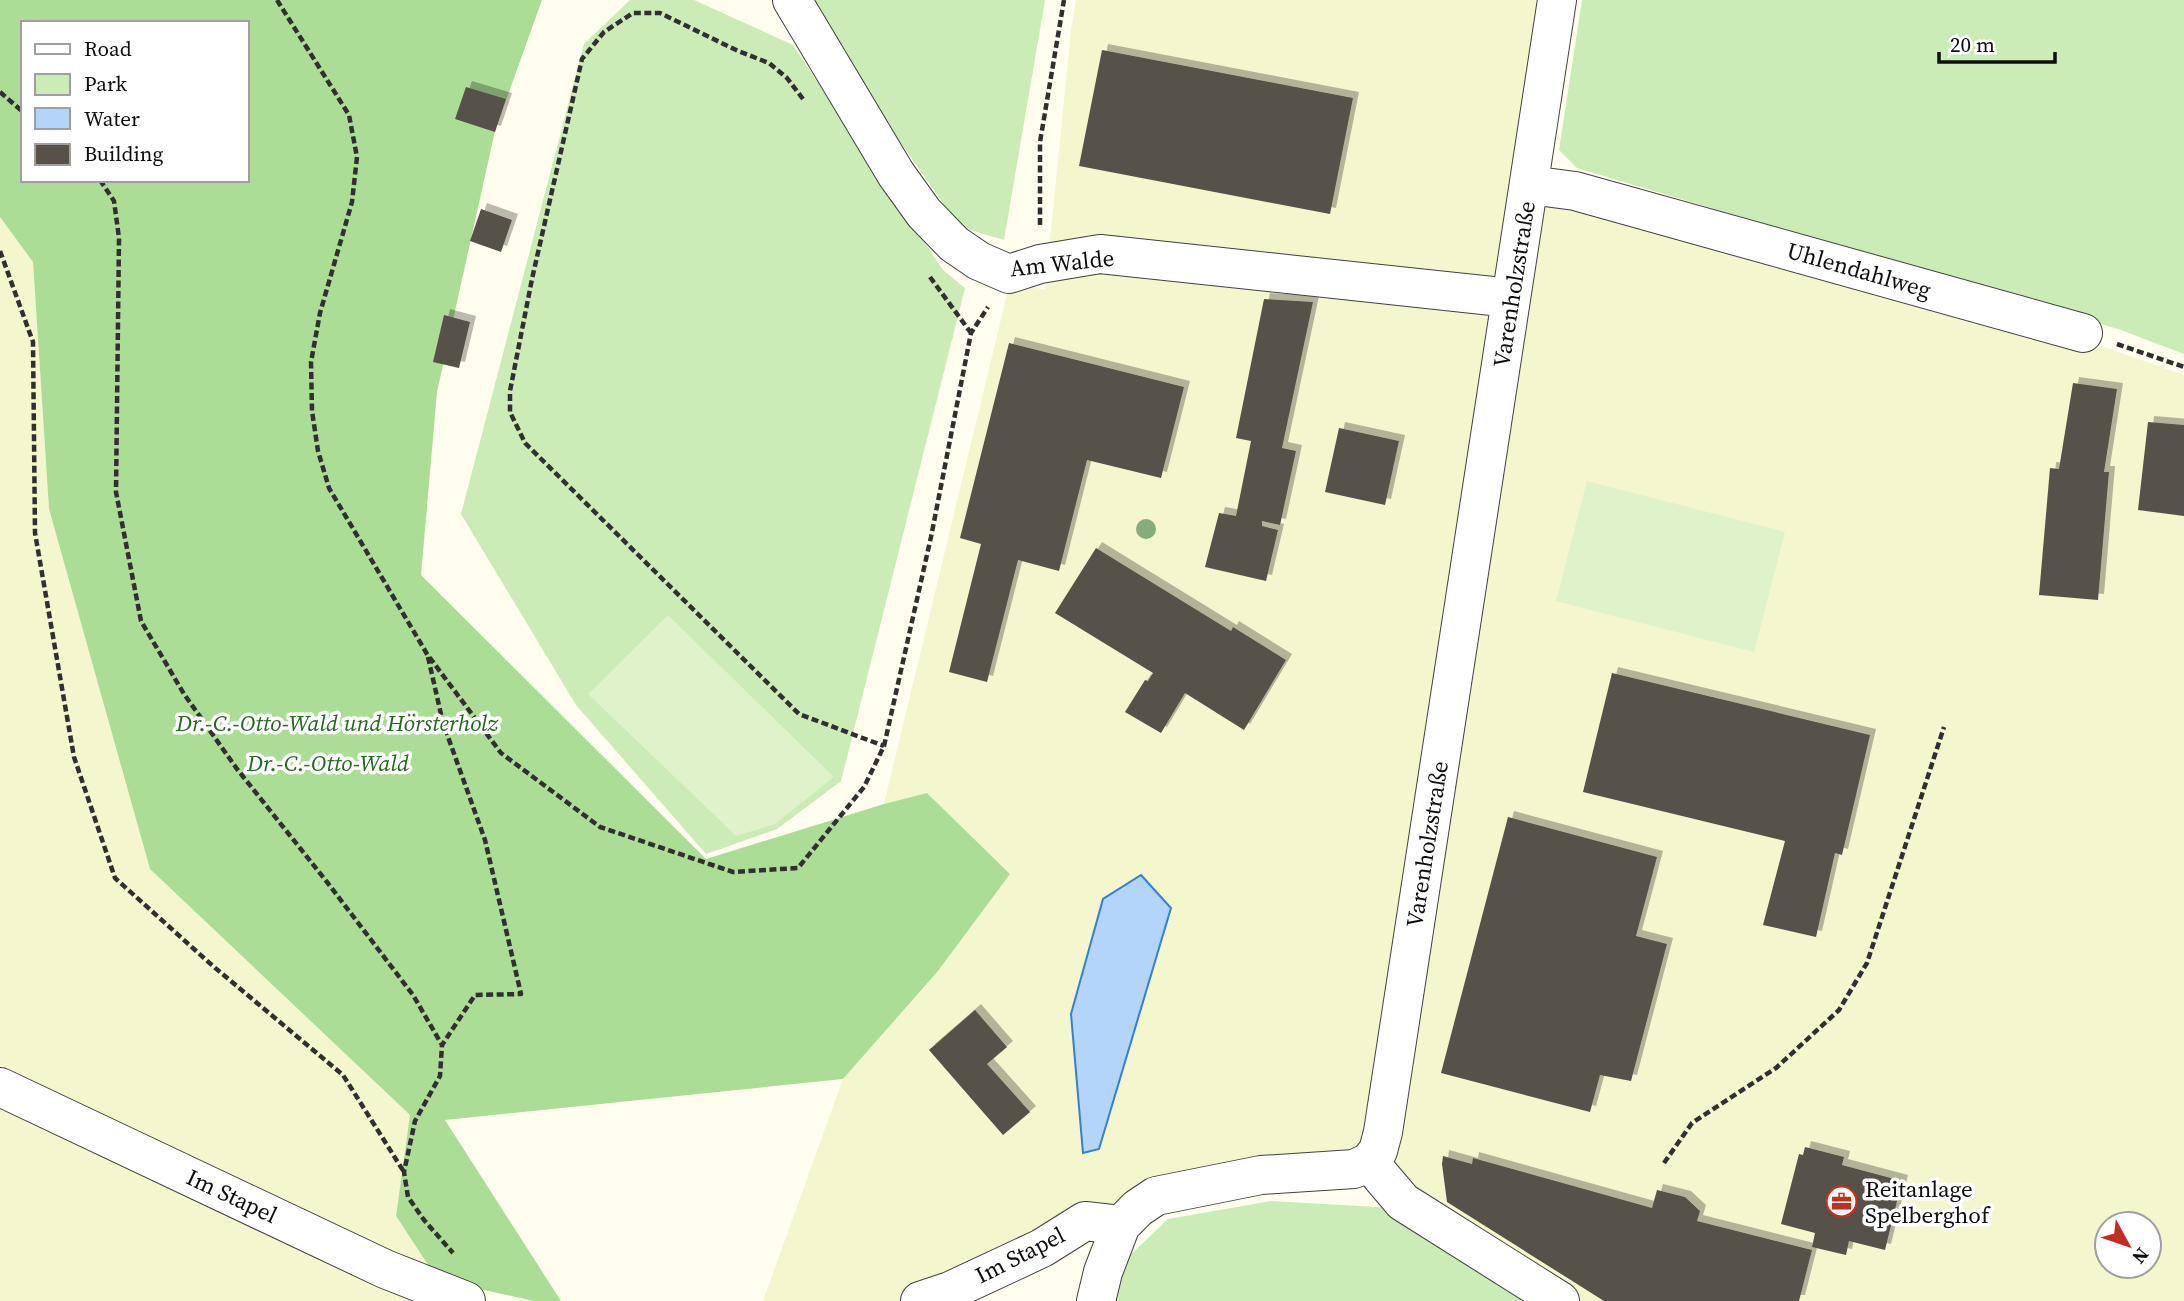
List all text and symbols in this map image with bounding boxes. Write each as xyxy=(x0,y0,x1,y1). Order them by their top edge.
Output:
legend xyxy=(21,21,248,182)
scale bar xyxy=(1939,21,2054,65)
text: 20 m xyxy=(1950,30,1995,59)
text: Road xyxy=(84,34,132,63)
text: Park xyxy=(84,69,128,98)
text: Water xyxy=(84,104,140,133)
text: Building xyxy=(84,139,163,168)
street label: Varenholzstraße xyxy=(1485,199,1543,369)
street label: Uhlendahlweg xyxy=(1783,234,1935,306)
street label: Am Walde xyxy=(1008,242,1116,284)
park label: Dr.-C.-Otto-Wald und Hörsterholz xyxy=(175,707,499,739)
park label: Dr.-C.-Otto-Wald xyxy=(246,747,409,779)
street label: Varenholzstraße xyxy=(1398,759,1456,929)
street label: Im Stapel xyxy=(181,1161,283,1231)
place label: Reitanlage Spelberghof xyxy=(1865,1173,1991,1231)
office icon: Reitanlage Spelberghof xyxy=(1825,1185,1859,1219)
north arrow xyxy=(2093,1210,2163,1280)
street label: Im Stapel xyxy=(970,1219,1070,1291)
text: N xyxy=(2127,1242,2155,1270)

